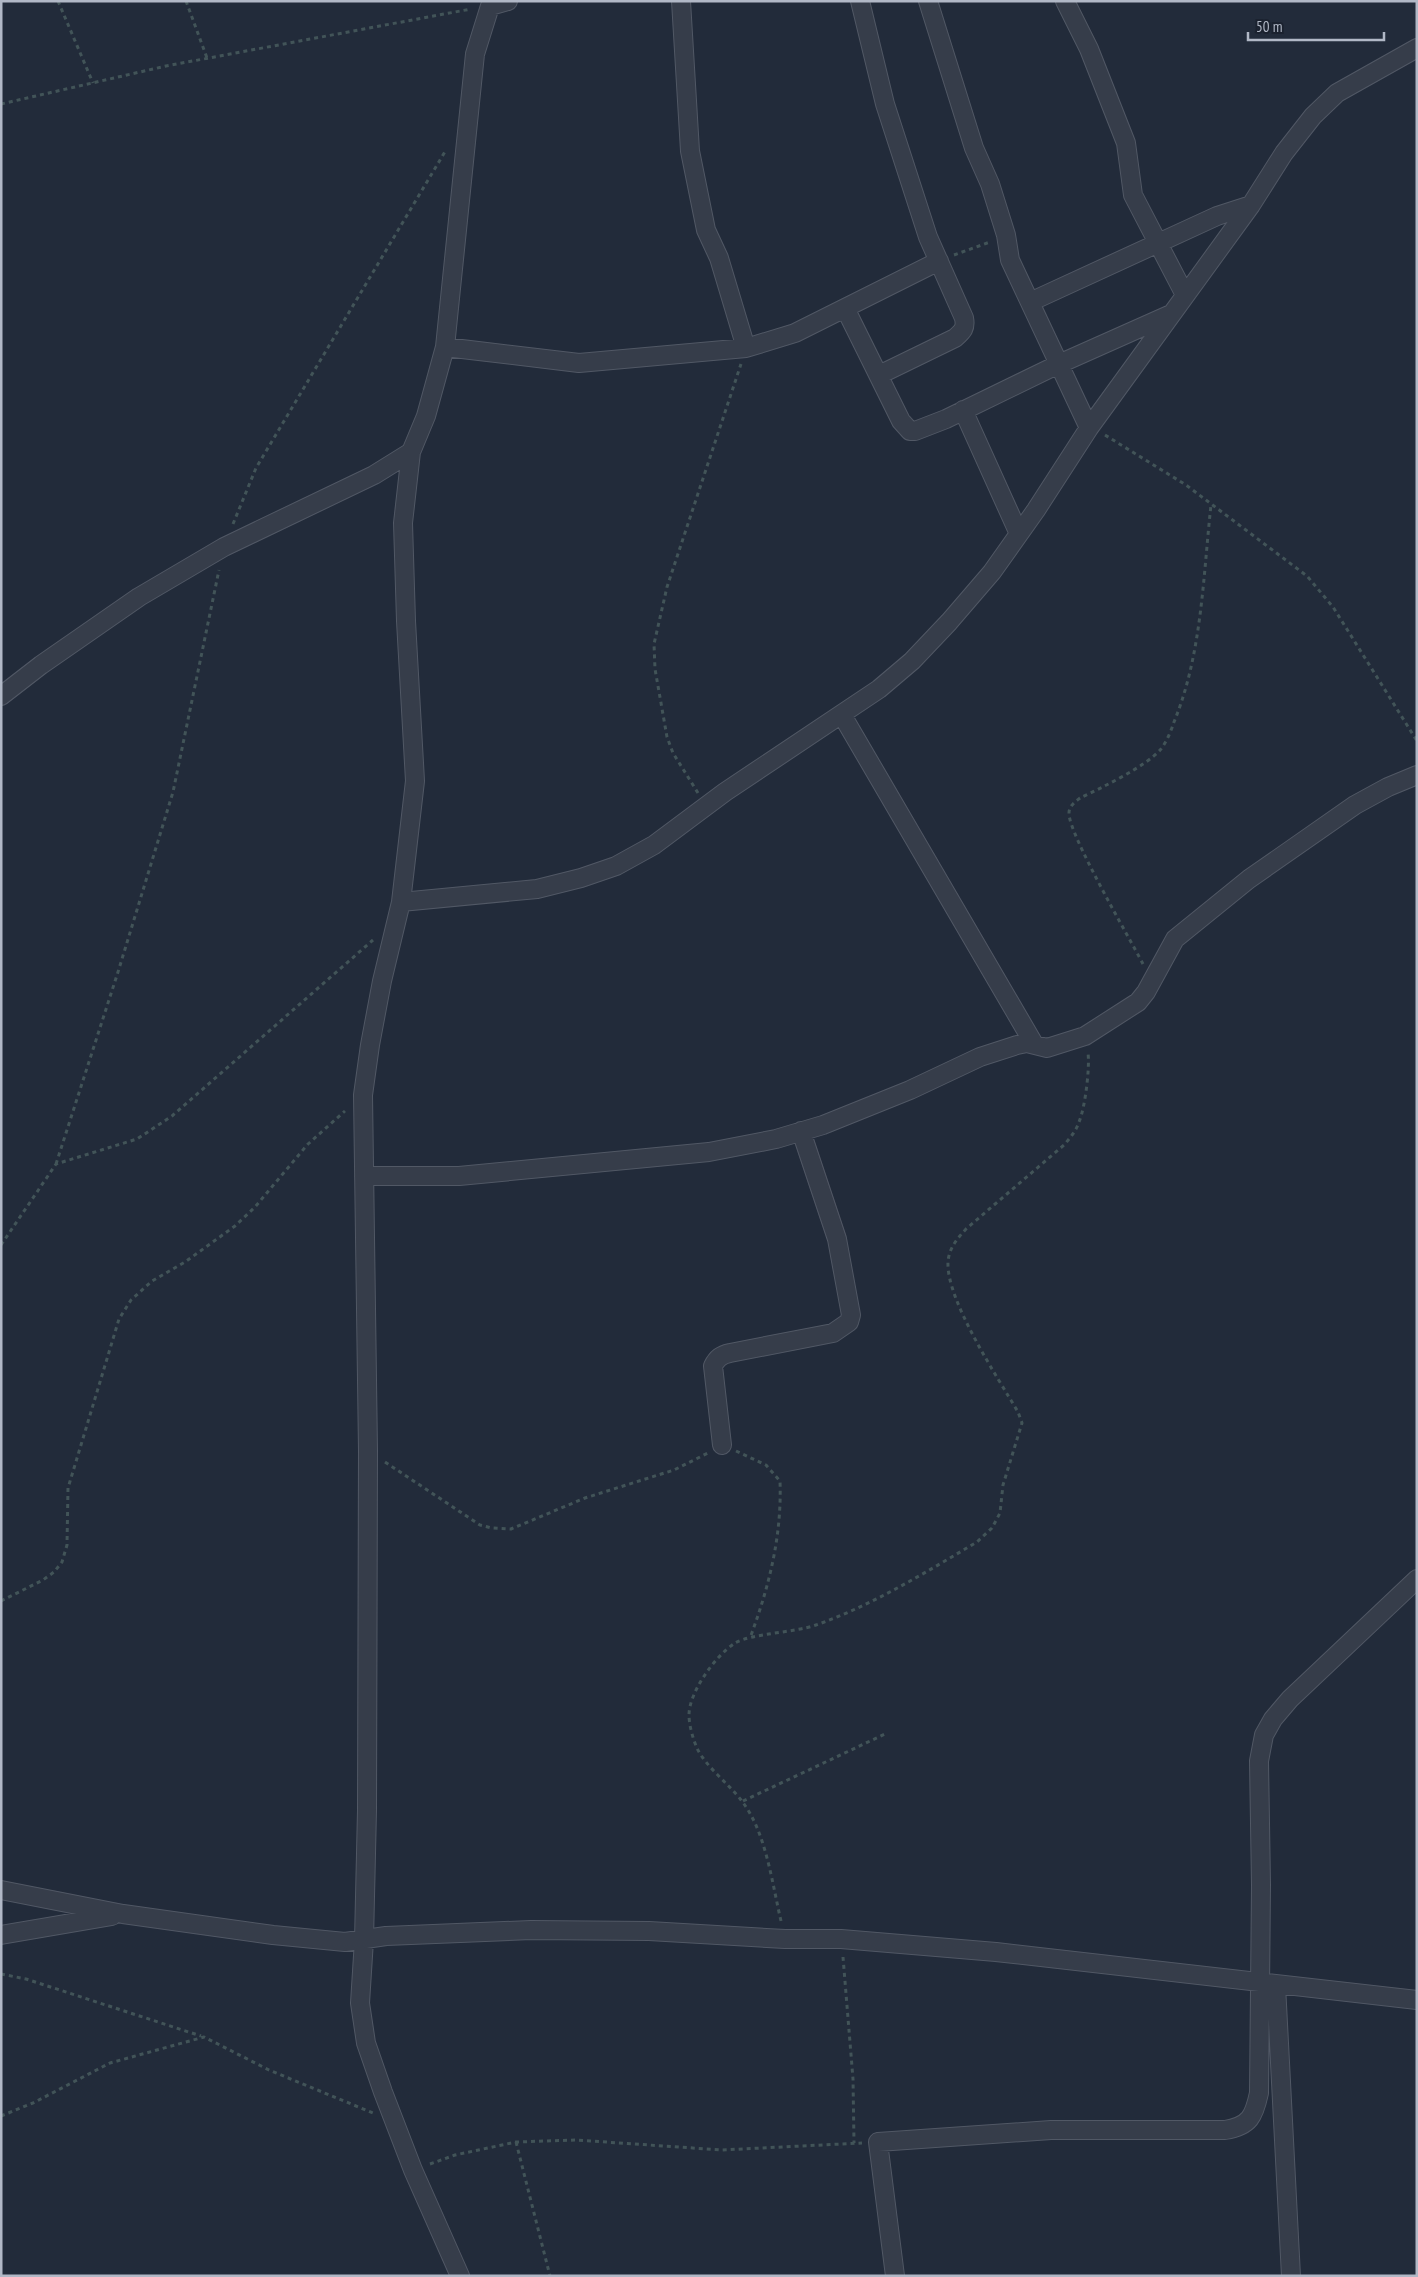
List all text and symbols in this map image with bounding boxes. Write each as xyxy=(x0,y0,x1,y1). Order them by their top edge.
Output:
scale bar xyxy=(1248,10,1384,42)
text: 50 m xyxy=(1256,17,1282,36)

